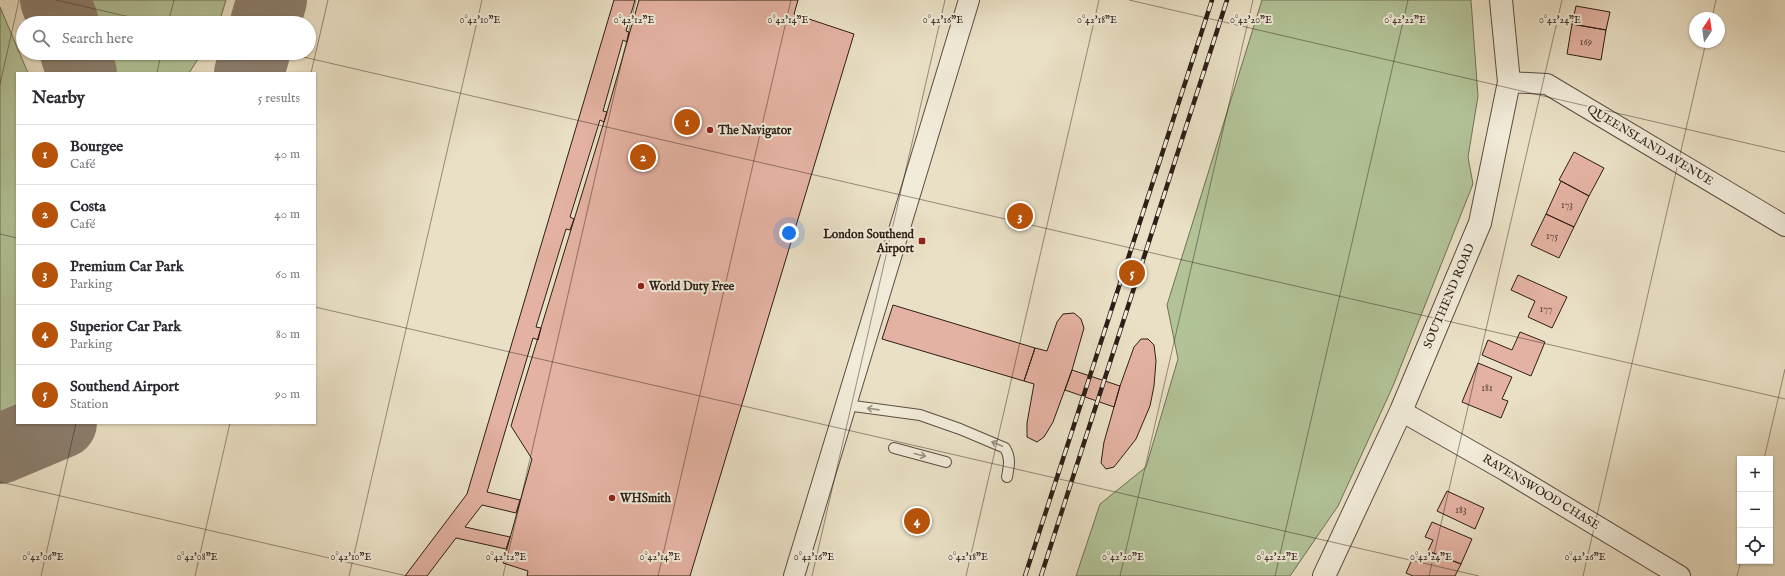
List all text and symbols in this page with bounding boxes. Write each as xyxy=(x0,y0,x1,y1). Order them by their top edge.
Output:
north arrow xyxy=(1689,12,1725,48)
text: 0°42'10"E xyxy=(460,14,501,27)
text: 0°42'12"E xyxy=(614,14,654,27)
text: 0°42'14"E xyxy=(768,14,809,27)
text: 0°42'16"E xyxy=(923,14,963,27)
text: 0°42'18"E xyxy=(1077,14,1117,27)
text: 0°42'20"E xyxy=(1230,14,1272,27)
text: 0°42'22"E xyxy=(1384,14,1426,27)
text: 0°42'24"E xyxy=(1539,14,1581,27)
search box xyxy=(16,16,316,60)
icon: search xyxy=(30,27,52,49)
text: Search here xyxy=(62,29,133,48)
house number: 169 xyxy=(1580,36,1592,49)
text: Nearby xyxy=(32,88,85,109)
text: 5 results xyxy=(258,90,300,107)
street label: QUEENSLAND AVENUE xyxy=(1584,101,1716,189)
pin: 1 xyxy=(674,107,700,137)
place label: The Navigator xyxy=(717,123,792,139)
marker: The Navigator xyxy=(705,125,715,135)
text: Bourgee xyxy=(70,137,123,156)
pin: 2 xyxy=(630,142,656,172)
text: 1 xyxy=(43,146,47,163)
text: 40 m xyxy=(274,146,300,163)
text: Café xyxy=(70,156,96,173)
text: Costa xyxy=(70,197,106,216)
house number: 173 xyxy=(1561,199,1573,212)
pin: 3 xyxy=(1007,201,1033,231)
text: 2 xyxy=(42,206,48,223)
text: 40 m xyxy=(274,206,300,223)
text: Café xyxy=(70,216,96,233)
your location xyxy=(779,223,799,243)
place label: London Southend Airport xyxy=(822,227,915,257)
house number: 175 xyxy=(1546,230,1558,243)
marker: London Southend Airport xyxy=(917,236,927,246)
street label: SOUTHEND ROAD xyxy=(1420,241,1478,351)
text: Premium Car Park xyxy=(70,257,184,276)
pin: 5 xyxy=(1119,258,1145,288)
text: 3 xyxy=(43,266,47,283)
text: 60 m xyxy=(275,266,300,283)
text: Parking xyxy=(70,276,112,293)
place label: World Duty Free xyxy=(648,279,735,295)
marker: World Duty Free xyxy=(636,281,646,291)
house number: 177 xyxy=(1539,303,1553,316)
text: Superior Car Park xyxy=(70,317,181,336)
text: 4 xyxy=(42,326,48,343)
text: 80 m xyxy=(276,326,300,343)
text: Parking xyxy=(70,336,112,353)
text: Southend Airport xyxy=(70,377,179,396)
house number: 181 xyxy=(1481,382,1493,395)
text: 5 xyxy=(43,386,47,403)
text: 90 m xyxy=(275,386,300,403)
text: Station xyxy=(70,396,109,413)
one-way arrow xyxy=(867,405,880,413)
one-way arrow xyxy=(992,440,1004,447)
street label: RAVENSWOOD CHASE xyxy=(1480,451,1602,533)
one-way arrow xyxy=(913,452,926,459)
map controls xyxy=(1737,456,1773,564)
button: + xyxy=(1737,456,1773,492)
place label: WHSmith xyxy=(619,491,671,506)
button: − xyxy=(1737,492,1773,528)
marker: WHSmith xyxy=(607,493,617,503)
house number: 183 xyxy=(1455,504,1467,517)
pin: 4 xyxy=(904,506,930,536)
button: locate xyxy=(1737,528,1773,564)
text: 0°42'06"E xyxy=(22,551,64,564)
text: 0°42'08"E xyxy=(176,551,218,564)
text: 0°42'10"E xyxy=(331,551,372,564)
text: 0°42'12"E xyxy=(486,551,526,564)
text: 0°42'14"E xyxy=(640,551,681,564)
text: 0°42'16"E xyxy=(794,551,834,564)
text: 0°42'18"E xyxy=(948,551,988,564)
text: 0°42'20"E xyxy=(1102,551,1144,564)
text: 0°42'22"E xyxy=(1256,551,1298,564)
text: 0°42'24"E xyxy=(1410,551,1452,564)
text: 0°42'26"E xyxy=(1564,551,1606,564)

